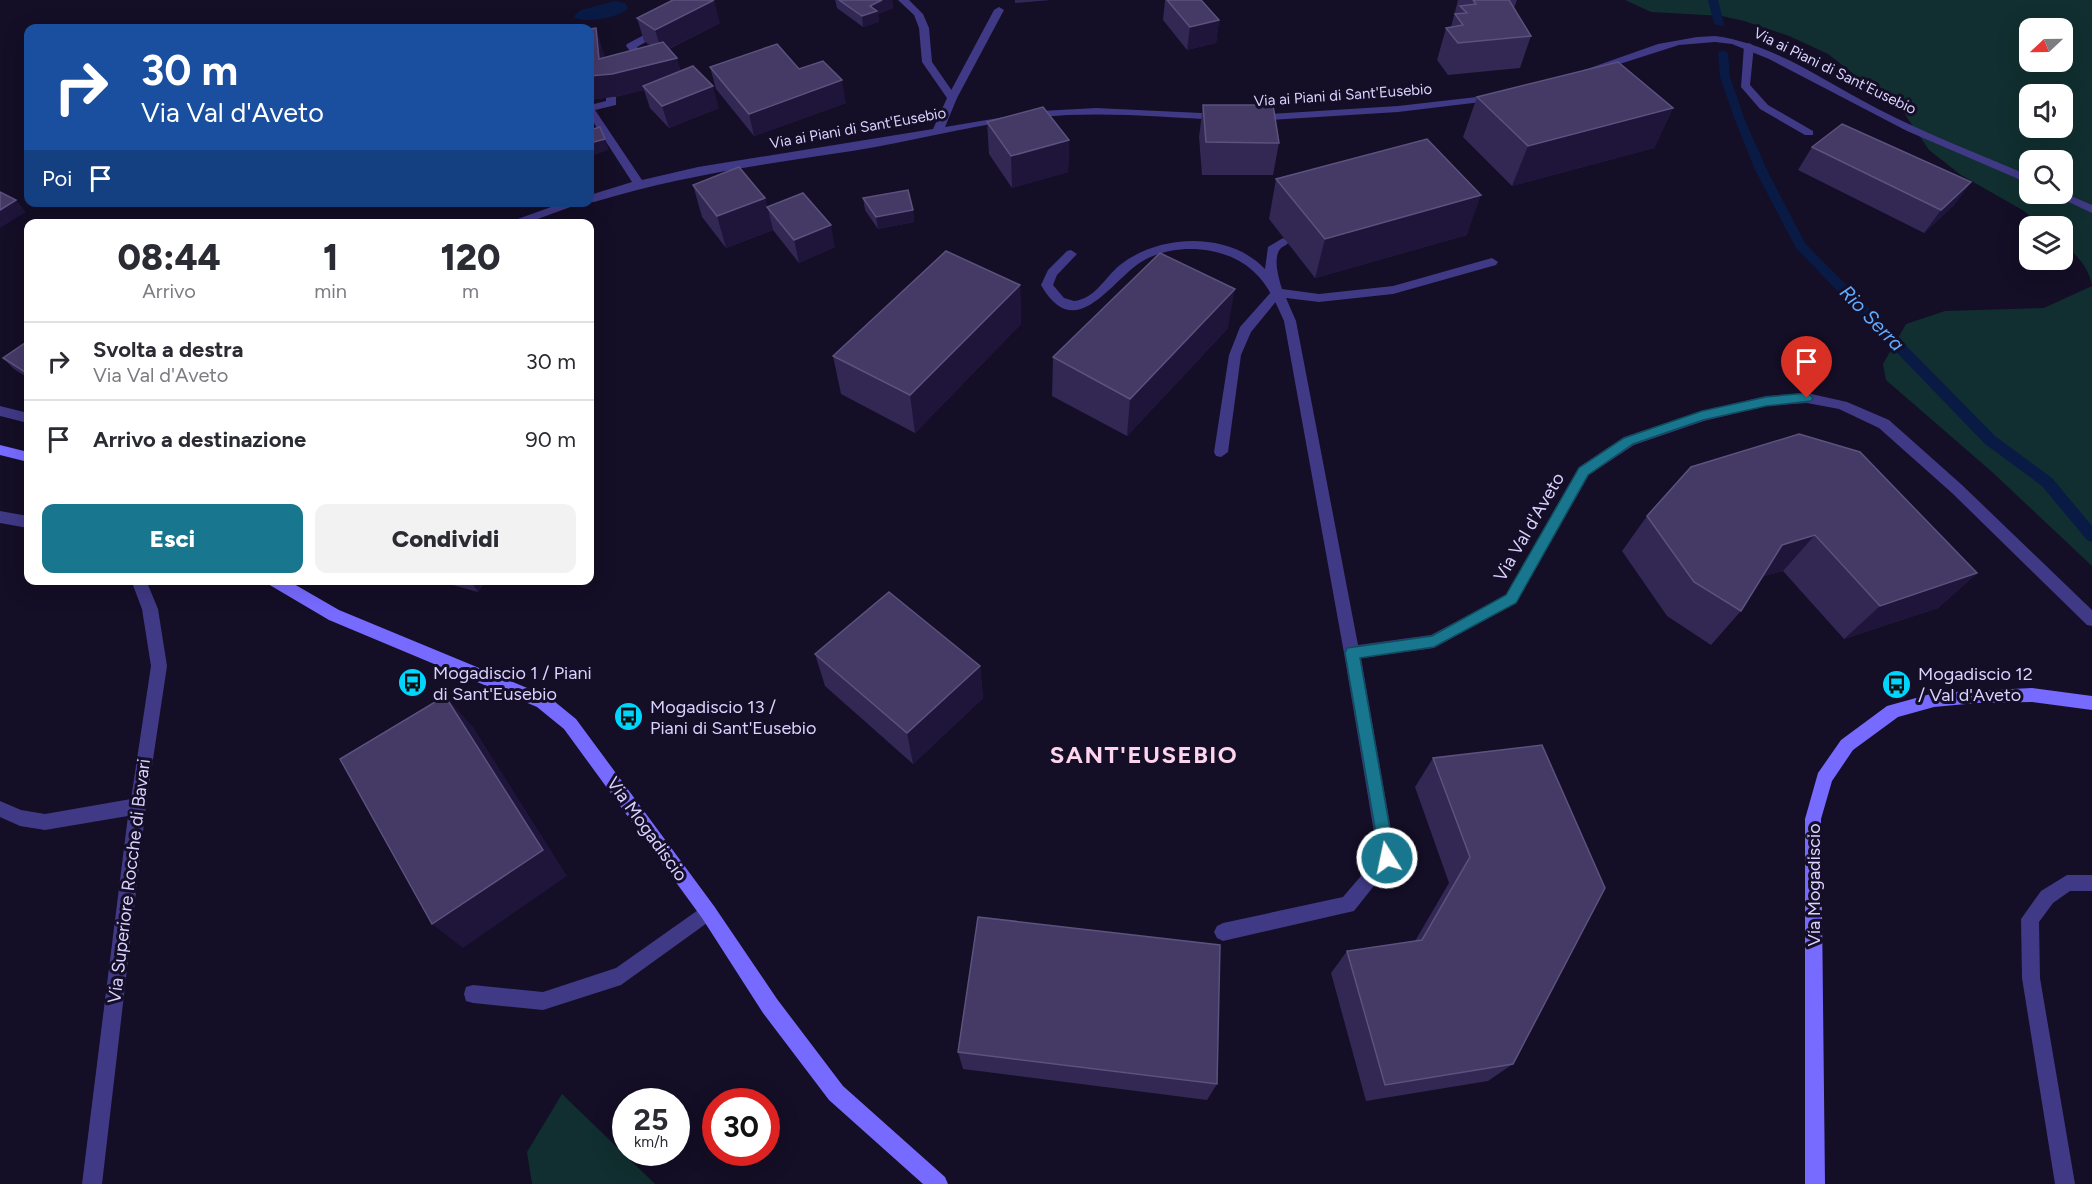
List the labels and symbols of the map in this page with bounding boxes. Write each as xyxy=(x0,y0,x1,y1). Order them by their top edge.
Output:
north arrow xyxy=(2019,18,2073,72)
street label: Via ai Piani di Sant'Eusebio xyxy=(1751,24,1920,118)
street label: Via ai Piani di Sant'Eusebio xyxy=(1253,80,1433,110)
street label: Via ai Piani di Sant'Eusebio xyxy=(768,104,948,152)
water label: Rio Serra xyxy=(1835,280,1909,356)
pin xyxy=(1781,336,1832,398)
street label: Via Val d'Aveto xyxy=(1489,469,1569,585)
place label: Mogadiscio 1 / Piani di Sant'Eusebio xyxy=(433,662,592,705)
place label: Mogadiscio 12 / Val d'Aveto xyxy=(1918,663,2033,706)
bus stop icon: Mogadiscio 1 / Piani di Sant'Eusebio xyxy=(396,667,428,699)
bus stop icon: Mogadiscio 12 / Val d'Aveto xyxy=(1881,668,1913,700)
place label: Mogadiscio 13 / Piani di Sant'Eusebio xyxy=(650,696,816,739)
bus stop icon: Mogadiscio 13 / Piani di Sant'Eusebio xyxy=(613,701,645,733)
district label: SANT'EUSEBIO xyxy=(1050,740,1238,769)
street label: Via Superiore Rocche di Bavari xyxy=(103,757,155,1005)
street label: Via Mogadiscio xyxy=(602,773,692,885)
street label: Via Mogadiscio xyxy=(1803,823,1825,947)
position arrow xyxy=(1355,826,1419,890)
speed limit sign: 30 xyxy=(702,1088,780,1166)

